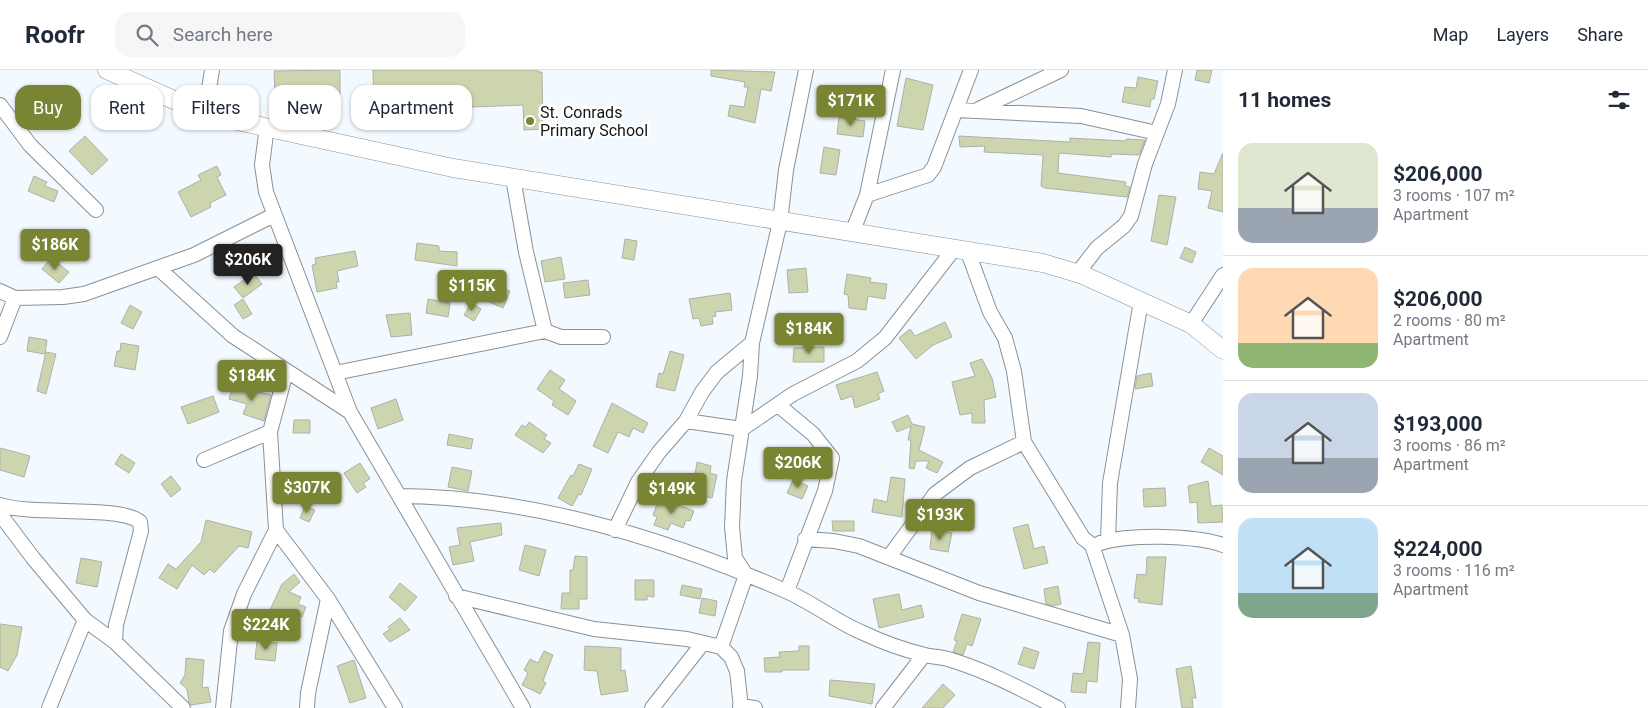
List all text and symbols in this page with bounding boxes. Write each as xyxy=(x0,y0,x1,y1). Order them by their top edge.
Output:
search box xyxy=(115,12,465,57)
text: Roofr xyxy=(25,21,85,49)
icon: search xyxy=(133,21,161,49)
text: Search here xyxy=(173,23,273,46)
text: Map xyxy=(1433,24,1468,45)
text: Layers xyxy=(1496,24,1549,45)
text: Share xyxy=(1577,24,1623,45)
chip: Buy xyxy=(15,85,81,130)
chip: Rent xyxy=(91,85,163,130)
chip: Filters xyxy=(173,85,259,130)
chip: New xyxy=(269,85,341,130)
chip: Apartment xyxy=(351,85,472,130)
pin: $171K xyxy=(816,85,886,127)
icon: filters xyxy=(1605,86,1633,114)
text: 11 homes xyxy=(1238,88,1331,112)
text: $171K xyxy=(828,91,874,110)
place label: St. Conrads Primary School xyxy=(540,103,648,140)
marker: St. Conrads Primary School xyxy=(524,115,536,127)
text: $206,000 xyxy=(1393,162,1483,186)
icon: home xyxy=(1278,163,1338,223)
text: 3 rooms · 107 m² xyxy=(1393,186,1515,205)
text: Apartment xyxy=(1393,205,1469,224)
pin: $186K xyxy=(20,228,90,271)
text: $186K xyxy=(32,235,78,254)
pin: $206K xyxy=(213,244,283,286)
text: $206K xyxy=(225,250,271,269)
pin: $115K xyxy=(437,270,507,312)
text: $115K xyxy=(449,276,495,295)
text: $206,000 xyxy=(1393,287,1483,311)
icon: home xyxy=(1278,288,1338,348)
text: 2 rooms · 80 m² xyxy=(1393,311,1506,330)
pin: $184K xyxy=(774,312,844,355)
text: $184K xyxy=(786,319,832,338)
text: Apartment xyxy=(1393,330,1469,349)
pin: $184K xyxy=(217,360,287,402)
text: $184K xyxy=(229,366,275,385)
text: $193,000 xyxy=(1393,412,1483,436)
icon: home xyxy=(1278,413,1338,473)
text: 3 rooms · 86 m² xyxy=(1393,436,1506,455)
pin: $206K xyxy=(763,446,833,489)
text: $206K xyxy=(775,453,821,472)
text: Apartment xyxy=(1393,455,1469,474)
pin: $307K xyxy=(272,472,342,514)
pin: $149K xyxy=(637,472,707,515)
text: $307K xyxy=(284,478,330,497)
text: $149K xyxy=(649,479,695,498)
pin: $193K xyxy=(905,498,975,541)
text: $193K xyxy=(917,505,963,524)
text: $224,000 xyxy=(1393,537,1483,561)
icon: home xyxy=(1278,538,1338,598)
text: 3 rooms · 116 m² xyxy=(1393,561,1515,580)
text: Apartment xyxy=(1393,580,1469,599)
pin: $224K xyxy=(231,608,301,651)
text: $224K xyxy=(243,615,289,634)

